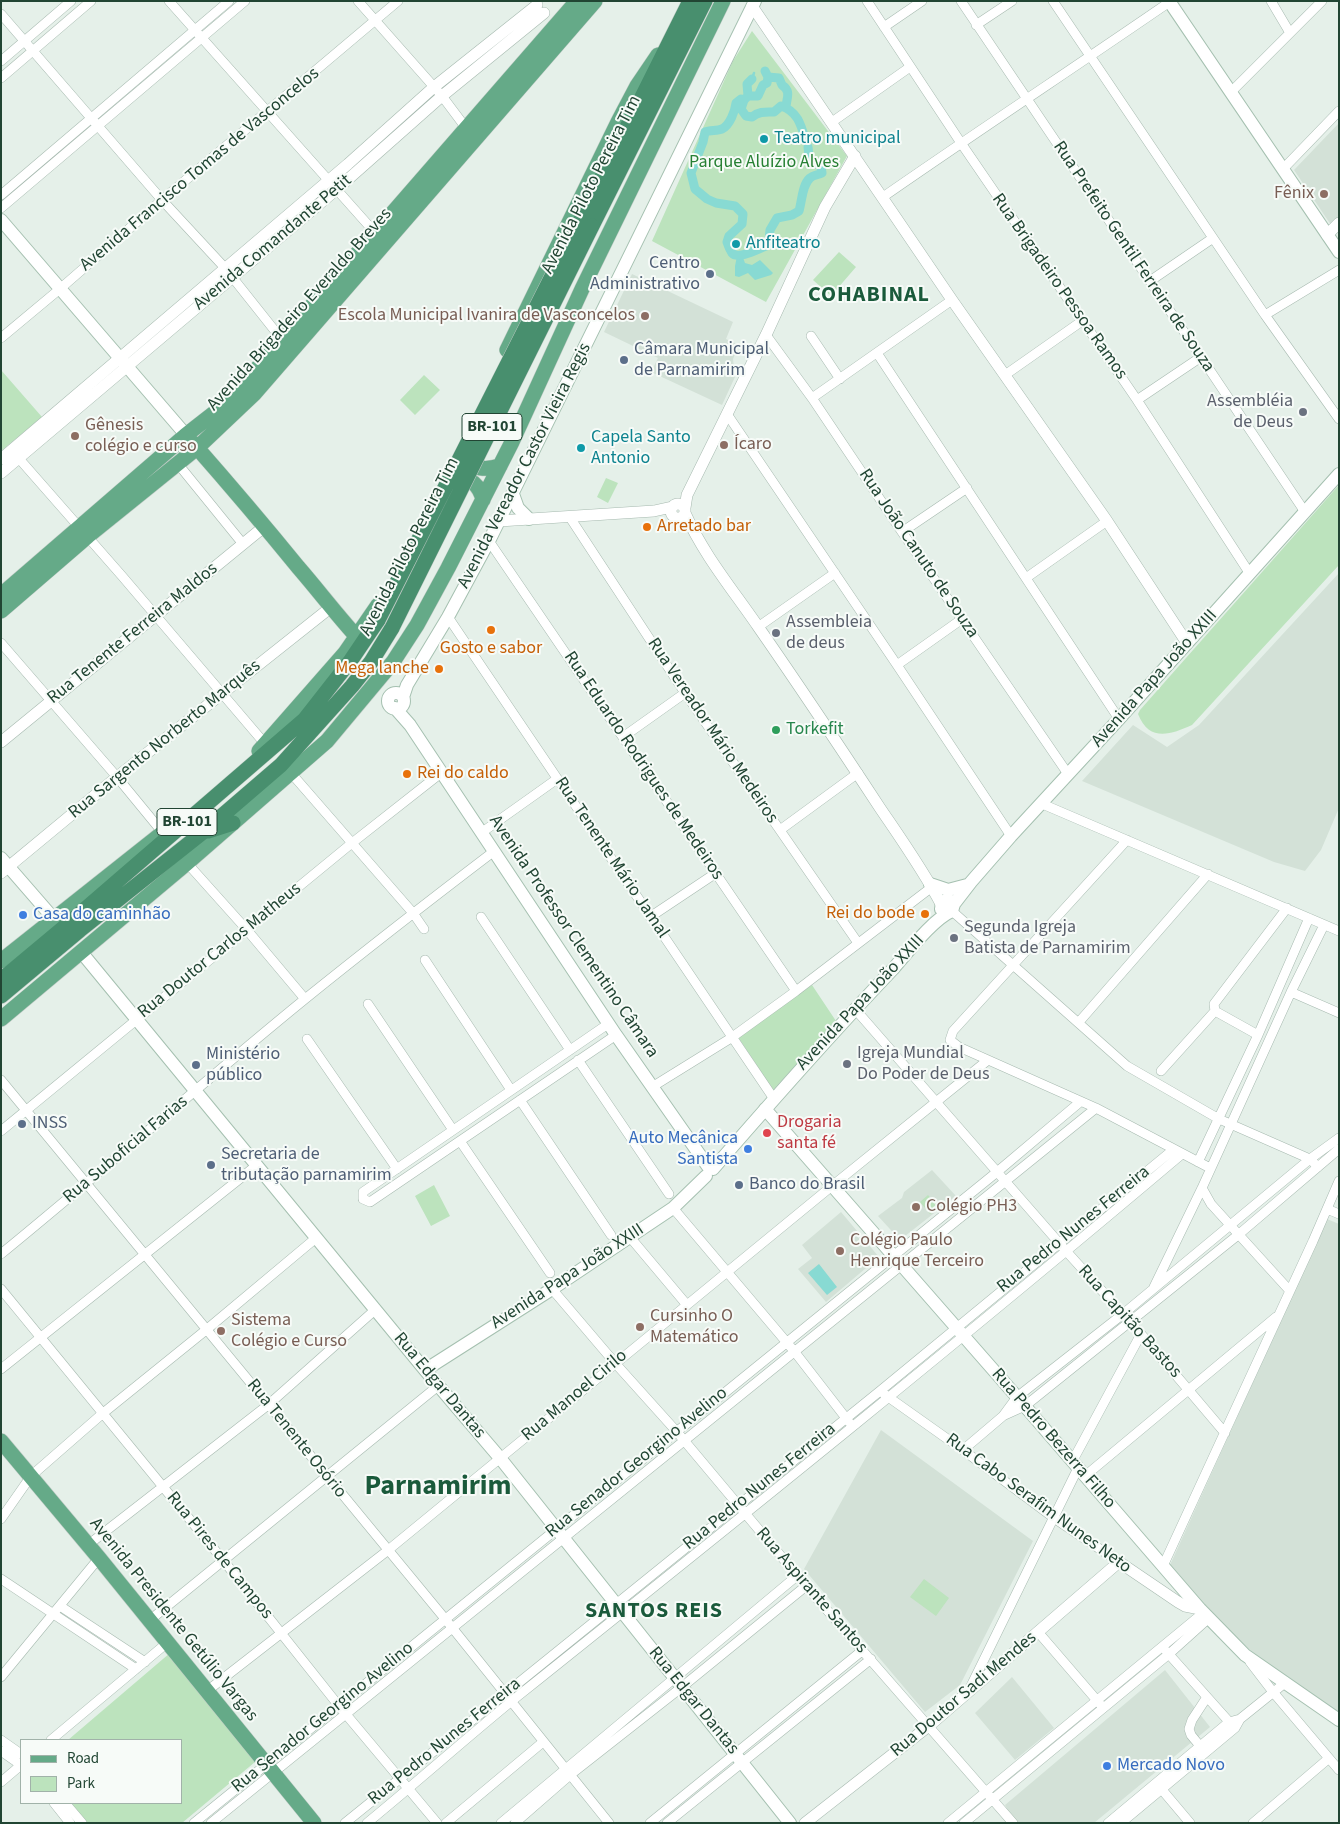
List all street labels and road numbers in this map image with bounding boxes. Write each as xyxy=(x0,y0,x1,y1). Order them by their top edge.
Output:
street label: Avenida Francisco Tomas de Vasconcelos xyxy=(76,63,324,277)
street label: Avenida Piloto Pereira Tim xyxy=(538,92,646,278)
street label: Rua Prefeito Gentil Ferreira de Souza xyxy=(1047,137,1219,377)
street label: Avenida Comandante Petit xyxy=(189,170,357,316)
street label: Rua Brigadeiro Pessoa Ramos xyxy=(986,190,1132,384)
street label: Avenida Brigadeiro Everaldo Breves xyxy=(203,204,397,416)
street label: Avenida Vereador Castor Vieira Regis xyxy=(454,340,596,592)
road number: BR-101 xyxy=(462,414,522,441)
street label: Avenida Piloto Pereira Tim xyxy=(356,454,464,640)
street label: Rua João Canuto de Souza xyxy=(853,465,983,643)
street label: Rua Tenente Ferreira Maldos xyxy=(44,559,222,709)
street label: Avenida Papa João XXIII xyxy=(1087,606,1223,752)
street label: Rua Vereador Mário Medeiros xyxy=(642,634,782,828)
street label: Rua Eduardo Rodrigues de Medeiros xyxy=(558,648,728,884)
street label: Rua Sargento Norberto Marquês xyxy=(65,656,265,824)
street label: Rua Tenente Mário Jamal xyxy=(549,773,673,943)
road number: BR-101 xyxy=(157,809,217,836)
street label: Avenida Professor Clementino Câmara xyxy=(484,812,662,1062)
street label: Rua Doutor Carlos Matheus xyxy=(134,878,306,1024)
street label: Avenida Papa João XXIII xyxy=(792,931,930,1075)
street label: Rua Suboficial Farias xyxy=(59,1092,193,1208)
street label: Rua Pedro Nunes Ferreira xyxy=(993,1162,1155,1298)
street label: Avenida Papa João XXIII xyxy=(487,1219,649,1335)
street label: Rua Capitão Bastos xyxy=(1073,1261,1185,1383)
street label: Rua Edgar Dantas xyxy=(388,1328,490,1444)
street label: Rua Manoel Cirilo xyxy=(518,1346,632,1446)
street label: Rua Pedro Bezerra Filho xyxy=(986,1364,1120,1514)
street label: Rua Tenente Osório xyxy=(241,1375,351,1503)
street label: Rua Senador Georgino Avelino xyxy=(542,1383,732,1543)
street label: Rua Pedro Nunes Ferreira xyxy=(679,1419,841,1555)
street label: Rua Cabo Serafim Nunes Neto xyxy=(941,1429,1135,1579)
street label: Rua Pires de Campos xyxy=(161,1488,277,1624)
street label: Avenida Presidente Getúlio Vargas xyxy=(84,1514,262,1726)
street label: Rua Aspirante Santos xyxy=(751,1524,871,1658)
street label: Rua Doutor Sadi Mendes xyxy=(887,1628,1041,1762)
street label: Rua Senador Georgino Avelino xyxy=(228,1638,418,1798)
street label: Rua Edgar Dantas xyxy=(643,1643,743,1759)
street label: Rua Pedro Nunes Ferreira xyxy=(364,1674,526,1810)

